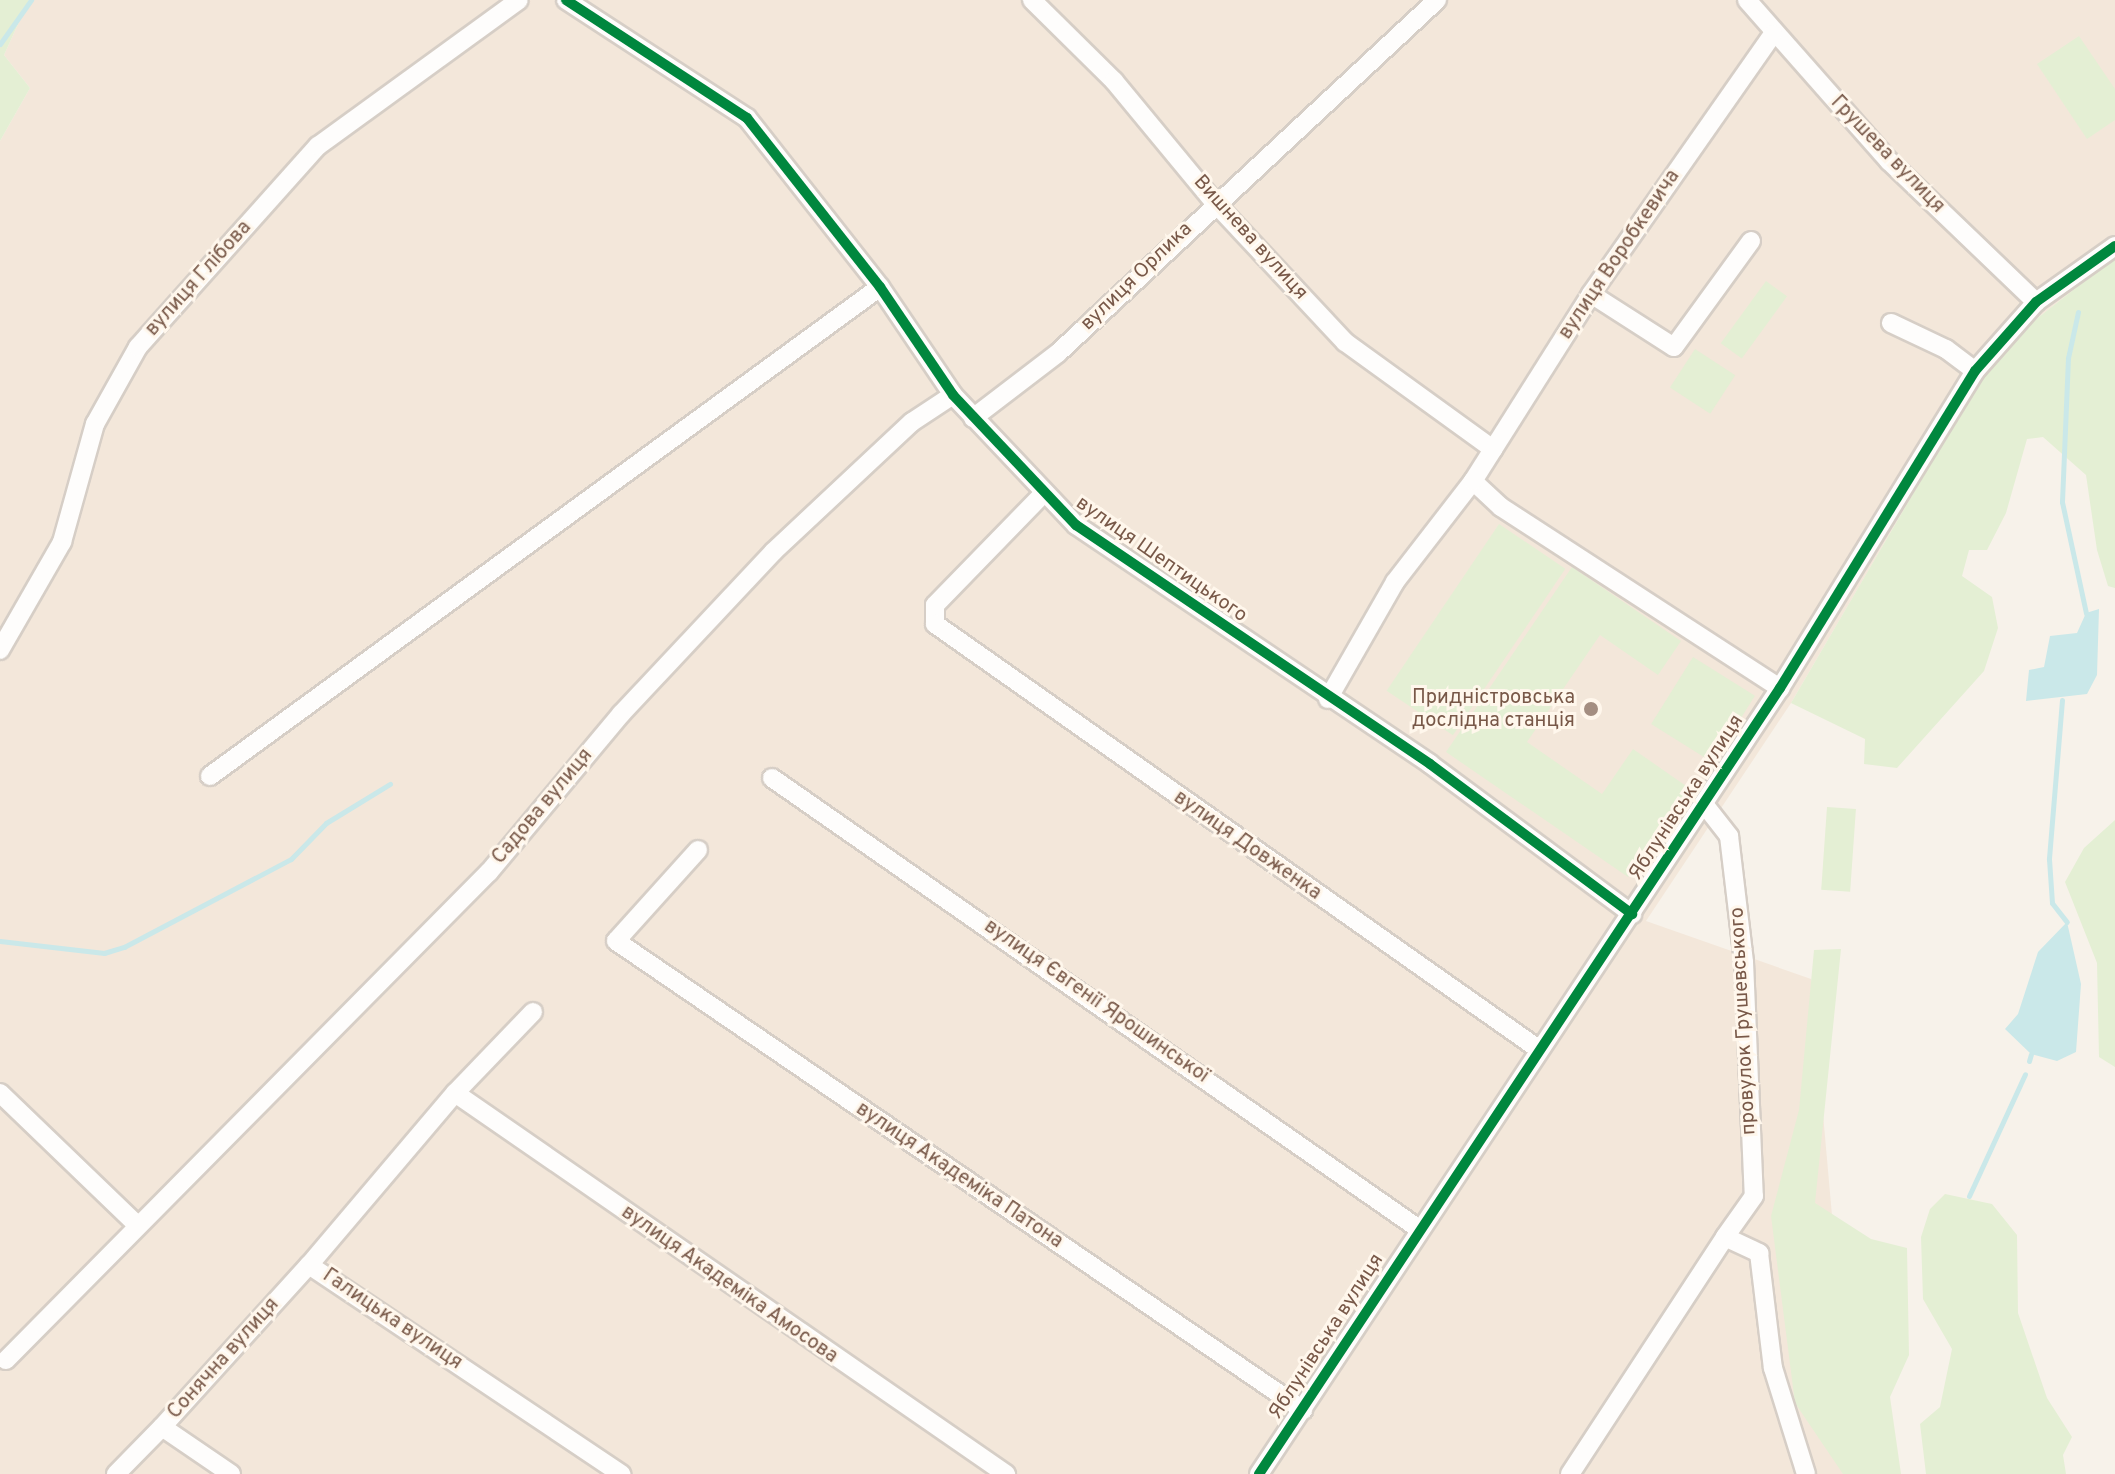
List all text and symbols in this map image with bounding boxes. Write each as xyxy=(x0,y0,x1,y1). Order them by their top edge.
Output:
street label: Грушева вулиця xyxy=(1825,91,1949,219)
street label: вулиця Воробкевича xyxy=(1554,166,1686,344)
street label: Вишнева вулиця xyxy=(1188,171,1312,305)
street label: вулиця Глібова xyxy=(141,216,257,342)
street label: вулиця Орлика xyxy=(1076,218,1198,336)
street label: вулиця Шептицького xyxy=(1071,492,1251,628)
place label: Придністровська дослідна станція xyxy=(1412,686,1575,733)
marker: Придністровська дослідна станція xyxy=(1582,700,1600,718)
street label: Яблунівська вулиця xyxy=(1624,711,1750,885)
street label: Садова вулиця xyxy=(488,744,598,870)
street label: вулиця Довженка xyxy=(1169,786,1325,906)
street label: провулок Грушевського xyxy=(1726,906,1762,1136)
street label: вулиця Євгенії Ярошинської xyxy=(979,915,1213,1089)
street label: вулиця Академіка Патона xyxy=(851,1097,1067,1255)
street label: вулиця Академіка Амосова xyxy=(615,1200,843,1370)
street label: Яблунівська вулиця xyxy=(1264,1250,1390,1424)
street label: Галицька вулиця xyxy=(318,1264,466,1376)
street label: Сонячна вулиця xyxy=(163,1293,285,1425)

